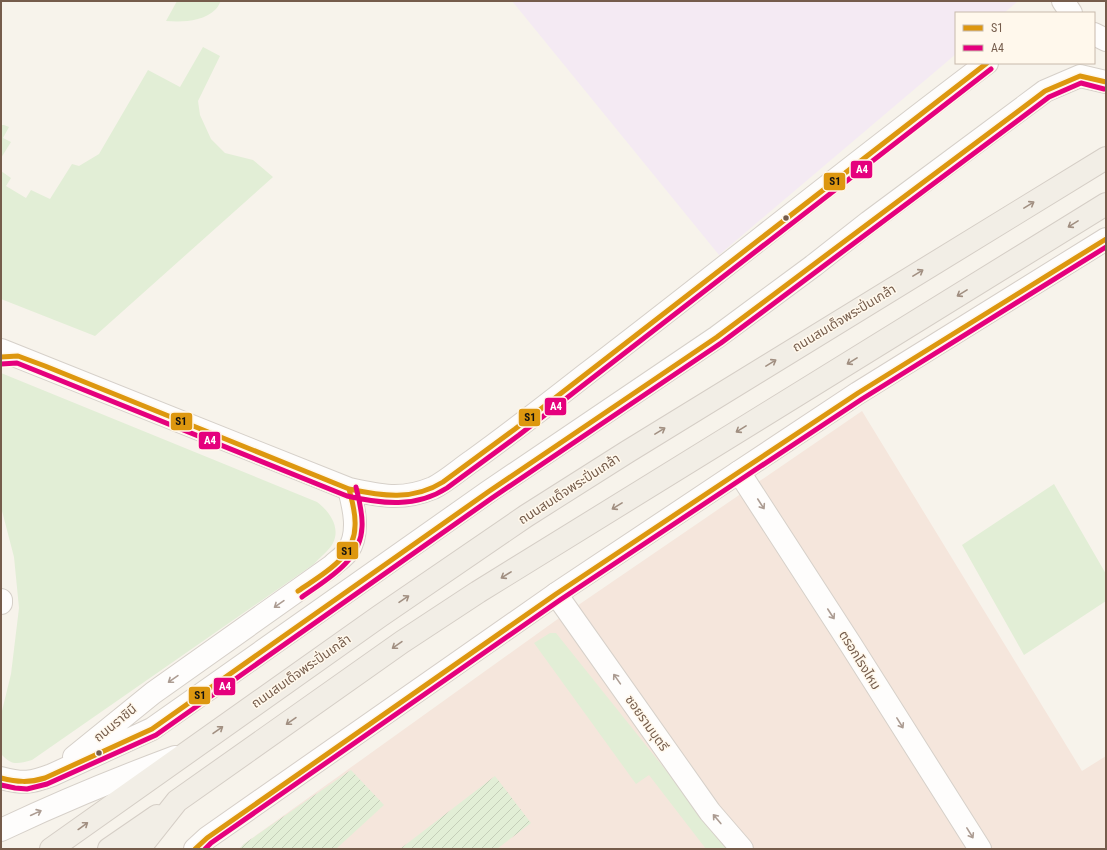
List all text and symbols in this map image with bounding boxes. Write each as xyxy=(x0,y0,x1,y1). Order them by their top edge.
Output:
legend xyxy=(955,12,1095,64)
text: S1 xyxy=(991,21,1003,35)
text: A4 xyxy=(991,41,1004,55)
line badge: A4 xyxy=(850,160,873,179)
text: A4 xyxy=(856,163,868,176)
line badge: S1 xyxy=(823,172,846,191)
text: S1 xyxy=(829,175,841,188)
one-way arrow xyxy=(1023,201,1035,209)
unlabelled marker xyxy=(781,213,791,223)
one-way arrow xyxy=(1067,221,1079,229)
one-way arrow xyxy=(912,269,924,277)
street label: ถนนสมเด็จพระปิ่นเกล้า xyxy=(789,280,898,355)
one-way arrow xyxy=(956,289,968,297)
one-way arrow xyxy=(847,357,858,365)
one-way arrow xyxy=(765,359,777,367)
line badge: A4 xyxy=(544,397,567,416)
text: A4 xyxy=(550,400,562,413)
line badge: S1 xyxy=(518,408,541,427)
text: S1 xyxy=(524,411,536,424)
line badge: S1 xyxy=(170,412,193,431)
text: S1 xyxy=(175,415,187,428)
one-way arrow xyxy=(735,426,747,434)
one-way arrow xyxy=(654,427,665,435)
line badge: A4 xyxy=(198,431,221,450)
text: A4 xyxy=(204,434,216,447)
street label: ถนนสมเด็จพระปิ่นเกล้า xyxy=(515,450,622,527)
one-way arrow xyxy=(757,498,765,510)
one-way arrow xyxy=(611,503,623,511)
line badge: S1 xyxy=(336,541,359,560)
text: S1 xyxy=(341,545,353,558)
one-way arrow xyxy=(500,571,512,579)
one-way arrow xyxy=(398,595,409,603)
one-way arrow xyxy=(274,600,285,608)
one-way arrow xyxy=(827,608,835,619)
street label: ตรอกโรงไหม xyxy=(836,628,884,692)
street label: ถนนสมเด็จพระปิ่นเกล้า xyxy=(248,630,354,711)
one-way arrow xyxy=(392,641,403,650)
one-way arrow xyxy=(613,674,621,685)
one-way arrow xyxy=(168,675,179,683)
line badge: A4 xyxy=(213,677,236,696)
text: A4 xyxy=(219,680,231,693)
line badge: S1 xyxy=(188,686,211,705)
text: S1 xyxy=(194,689,206,702)
street label: ซอยรามบุตรี xyxy=(622,692,672,754)
street label: ถนนราชินี xyxy=(91,701,139,745)
one-way arrow xyxy=(286,717,297,725)
one-way arrow xyxy=(896,718,905,729)
one-way arrow xyxy=(212,726,223,734)
unlabelled marker xyxy=(94,748,104,758)
one-way arrow xyxy=(30,809,42,816)
one-way arrow xyxy=(712,814,721,825)
one-way arrow xyxy=(77,822,88,830)
one-way arrow xyxy=(966,828,974,839)

